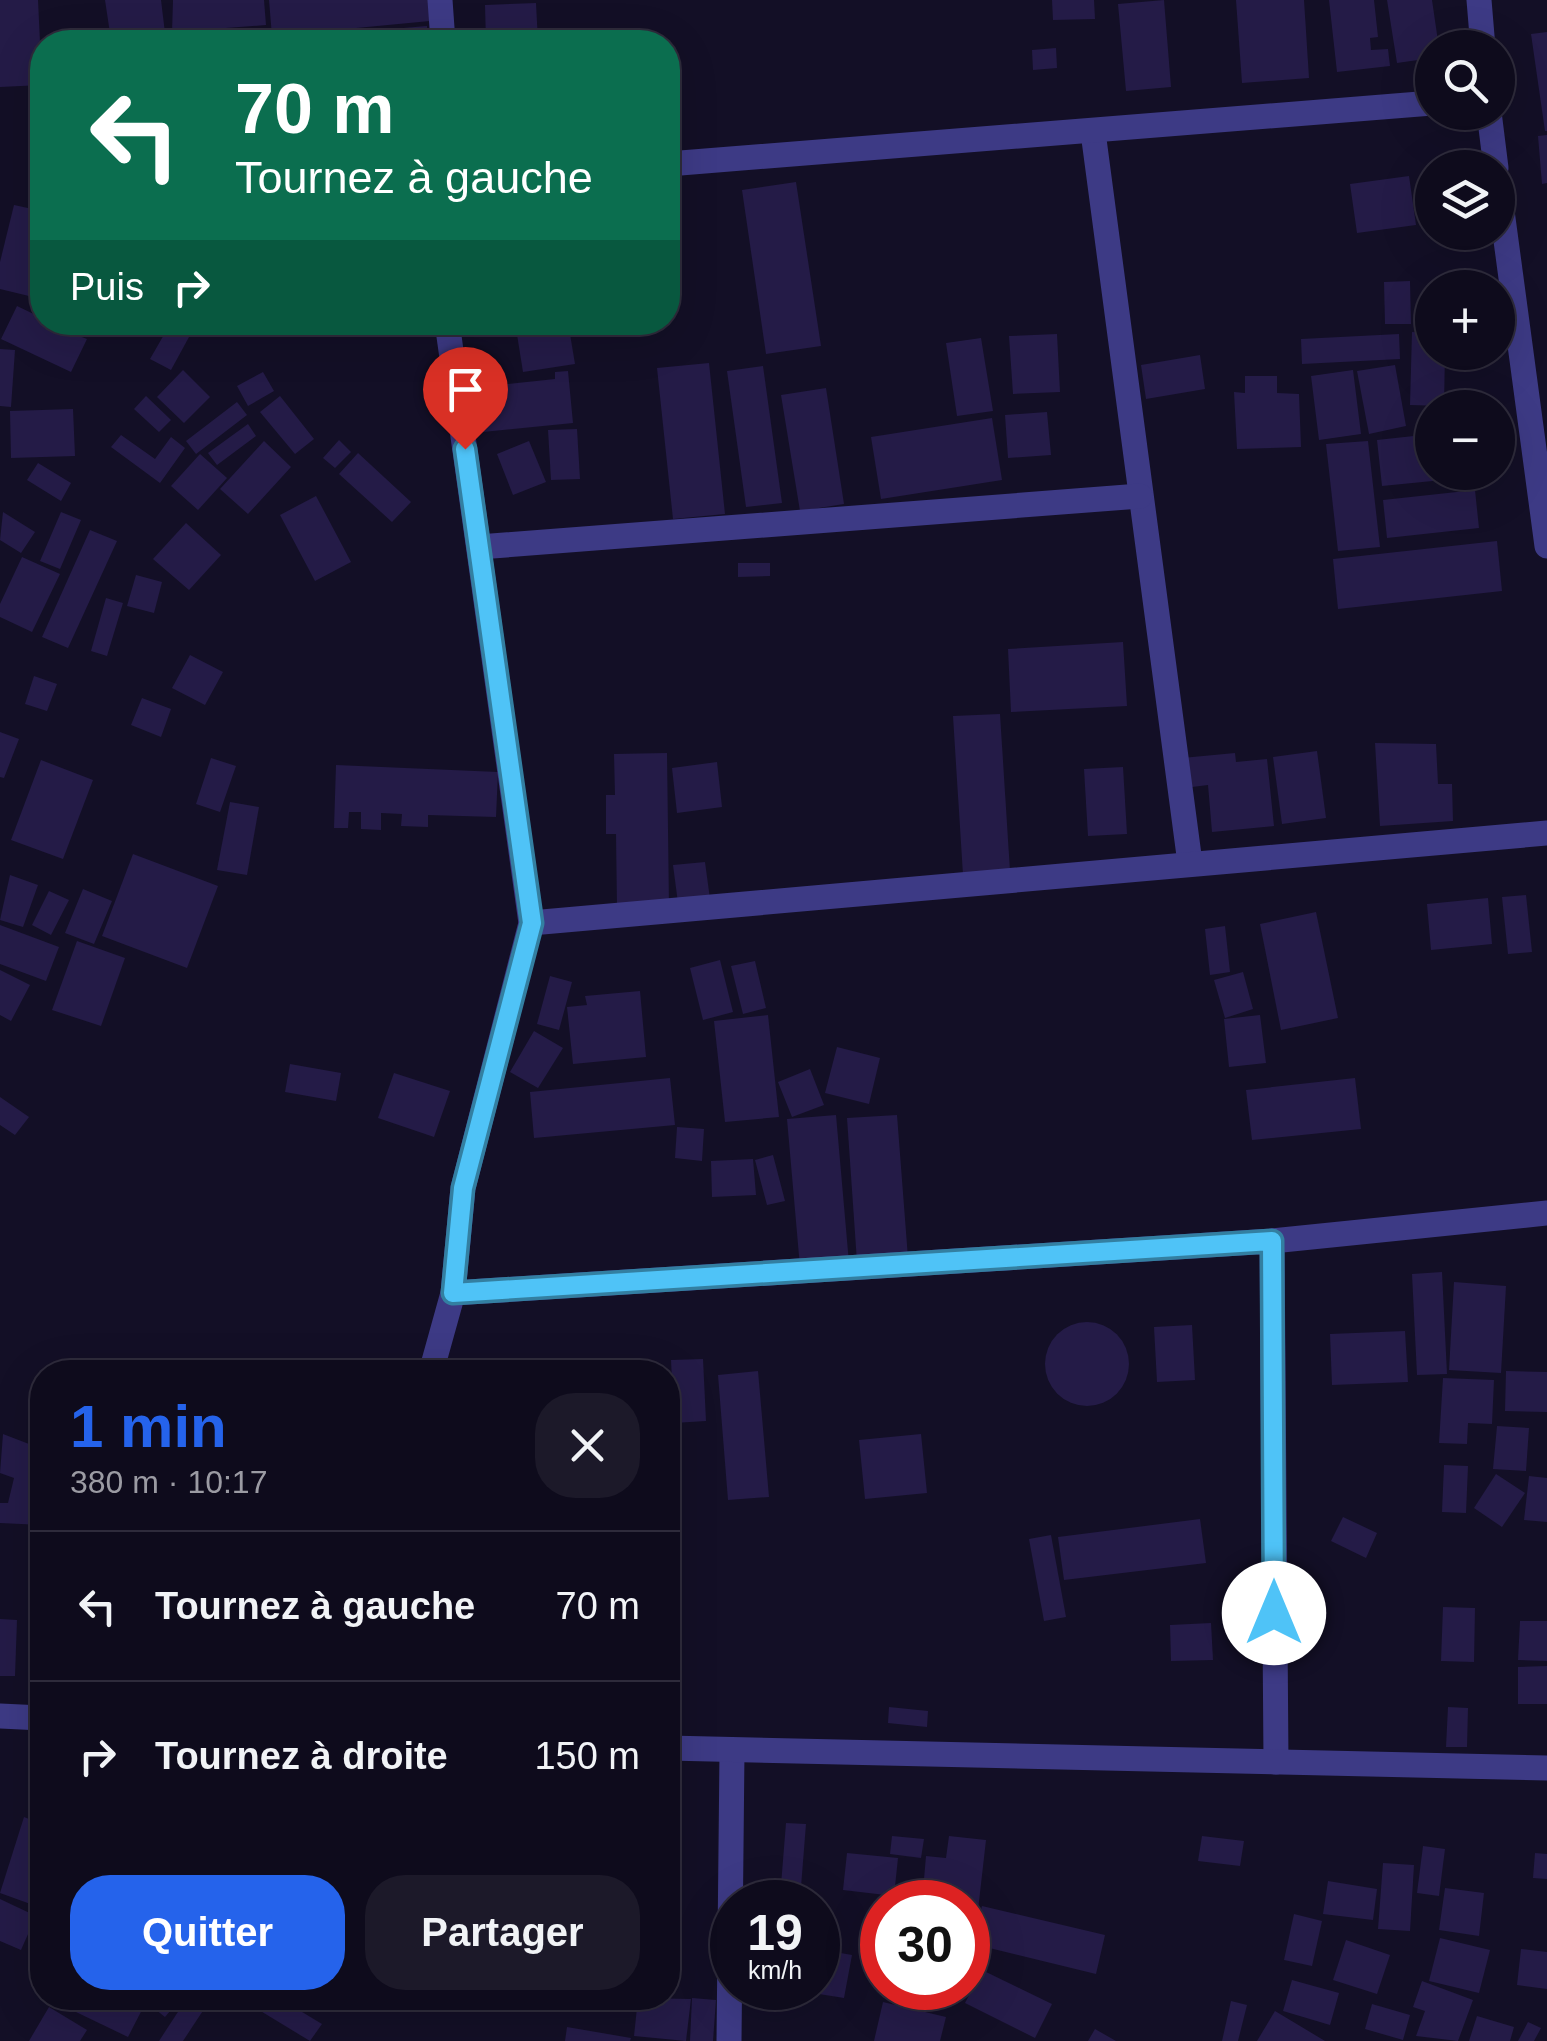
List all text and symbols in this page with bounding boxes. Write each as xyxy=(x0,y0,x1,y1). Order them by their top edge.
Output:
map controls xyxy=(1415,30,1515,490)
button: search xyxy=(1415,30,1515,130)
icon: left xyxy=(70,70,200,200)
text: 70 m xyxy=(235,70,395,148)
button: layers xyxy=(1415,150,1515,250)
text: Tournez à gauche xyxy=(235,152,593,203)
icon: right xyxy=(164,260,219,315)
text: Puis xyxy=(70,266,144,308)
button: + xyxy=(1415,270,1515,370)
pin xyxy=(423,347,508,450)
icon: arrive xyxy=(438,362,493,417)
button: − xyxy=(1415,390,1515,490)
text: 1 min xyxy=(70,1393,227,1460)
button: close xyxy=(535,1393,640,1498)
text: 380 m · 10:17 xyxy=(70,1464,267,1500)
position arrow xyxy=(1222,1561,1326,1665)
icon: left xyxy=(70,1579,125,1634)
text: Tournez à gauche xyxy=(155,1585,475,1627)
text: 70 m xyxy=(556,1585,640,1627)
icon: right xyxy=(70,1729,125,1784)
text: Tournez à droite xyxy=(155,1735,448,1777)
text: 150 m xyxy=(534,1735,640,1777)
button: Quitter xyxy=(70,1875,345,1990)
button: Partager xyxy=(365,1875,640,1990)
speed limit sign: 30 xyxy=(860,1880,990,2010)
text: 19 xyxy=(747,1905,803,1961)
text: km/h xyxy=(748,1956,802,1984)

